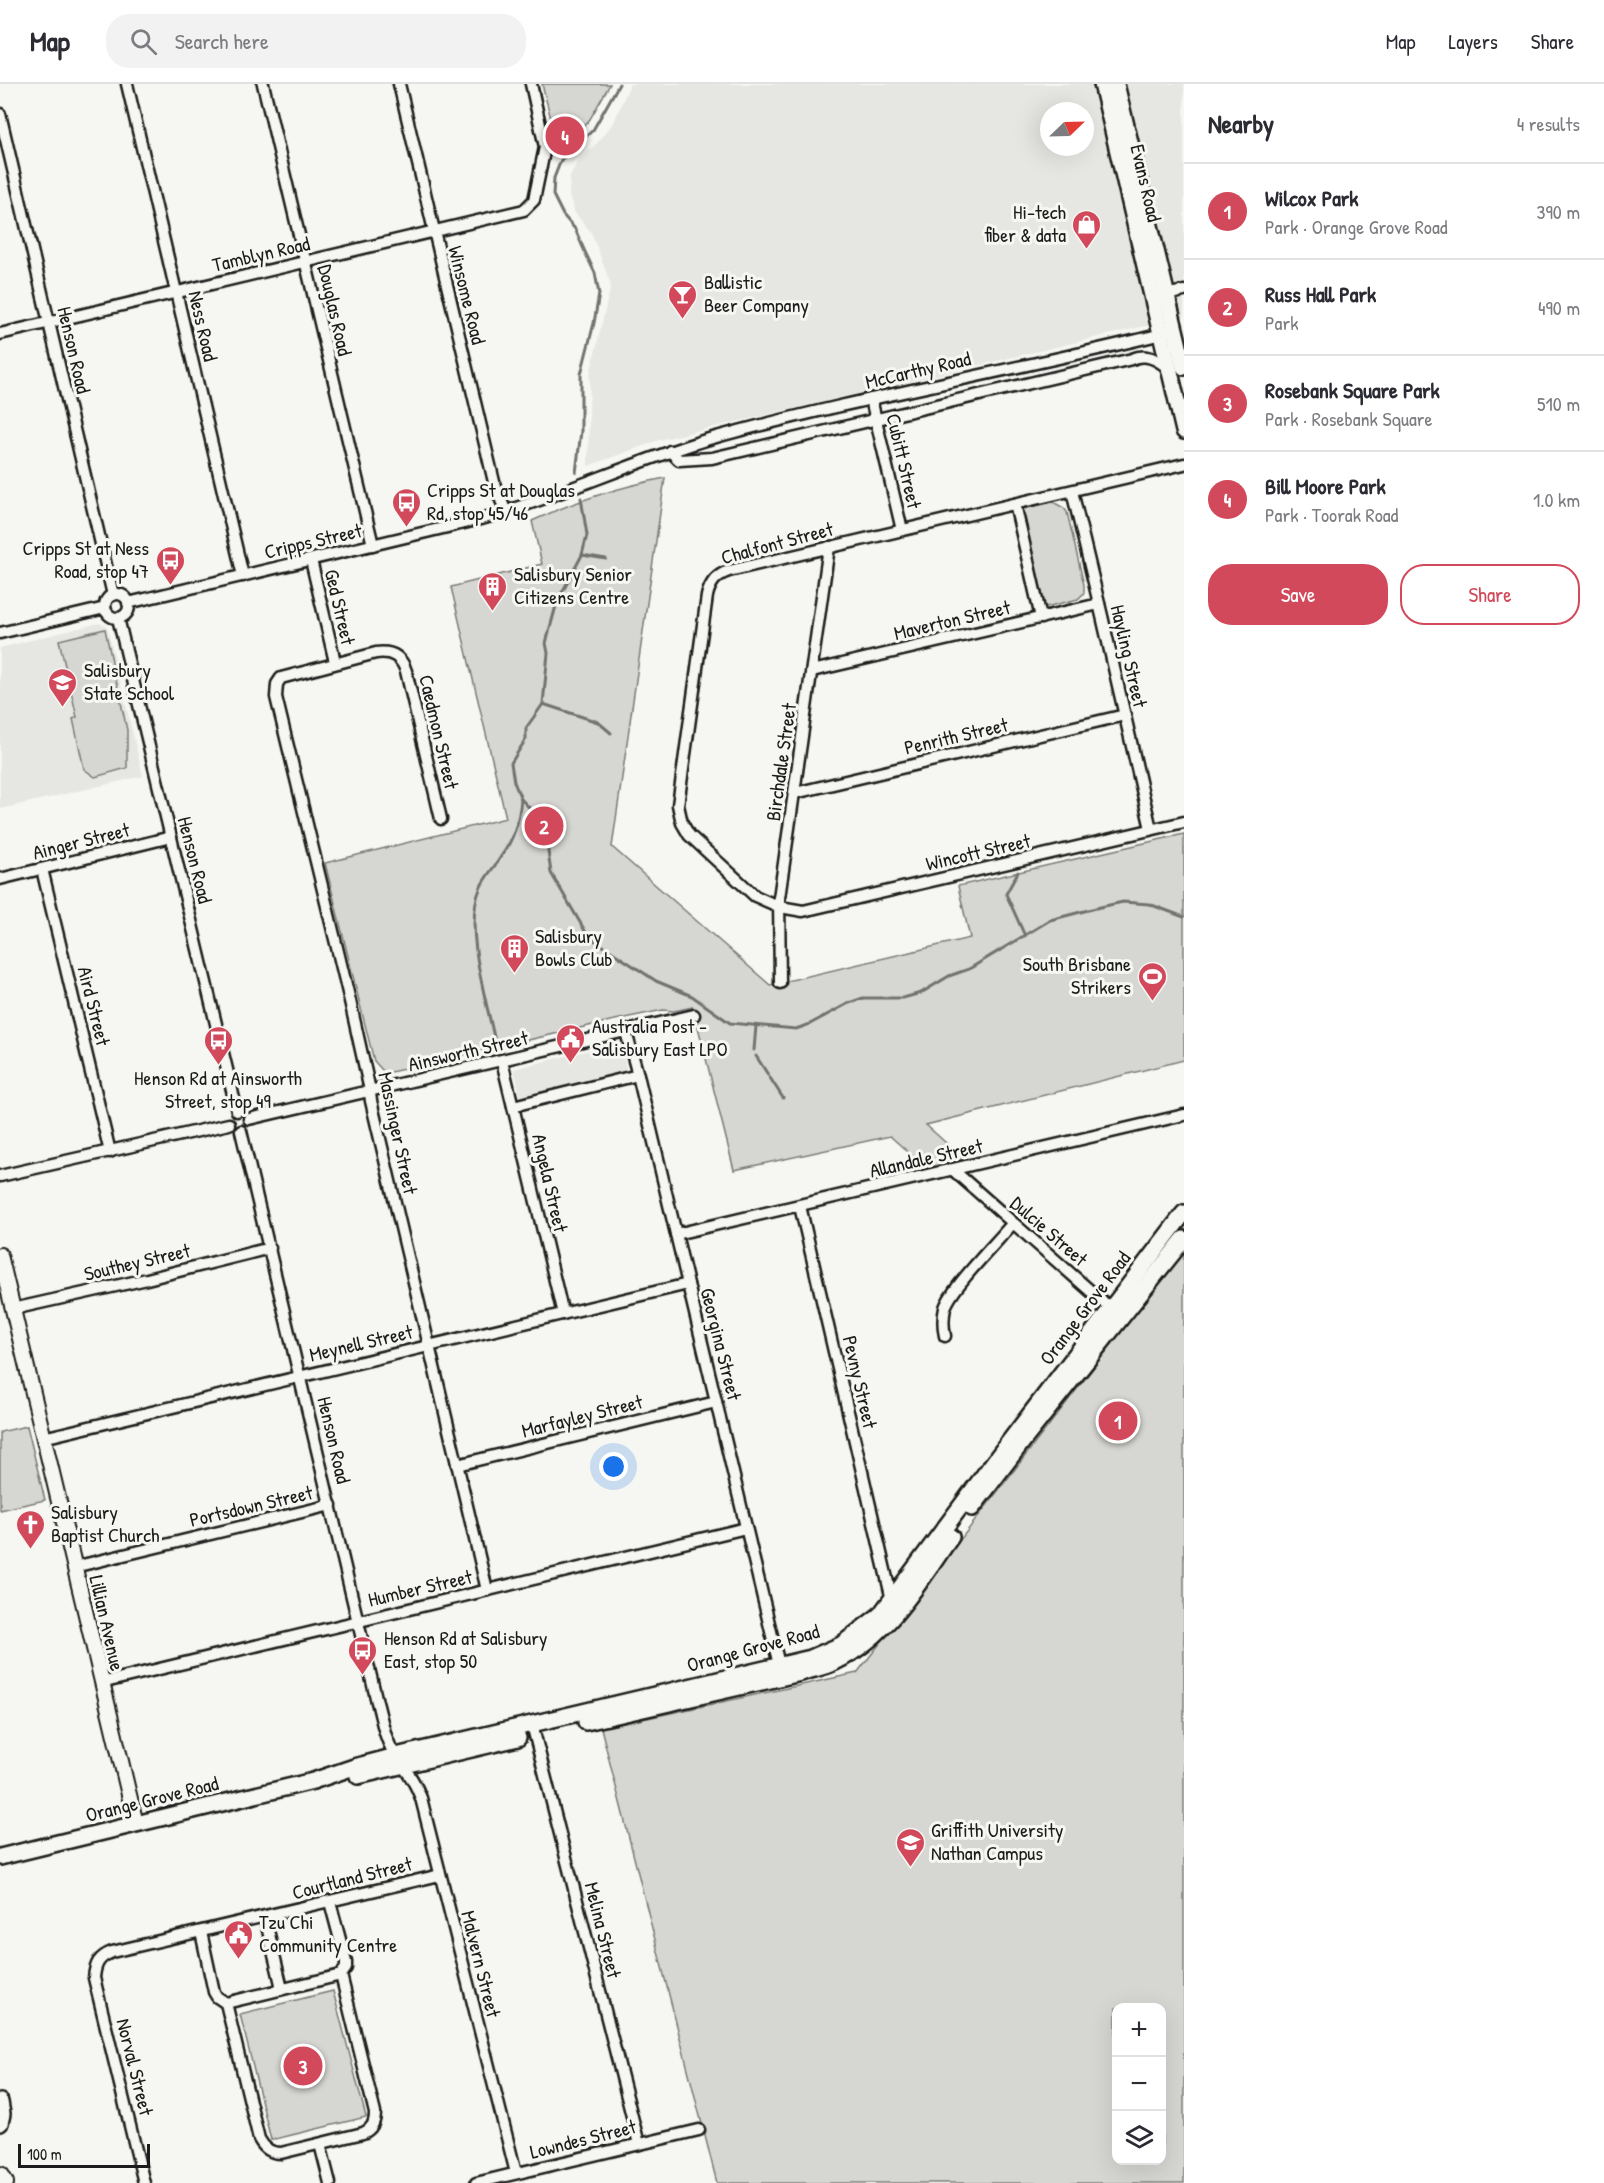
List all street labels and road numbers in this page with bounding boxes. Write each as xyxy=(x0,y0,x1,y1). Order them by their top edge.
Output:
street label: Evans Road xyxy=(1124,141,1169,225)
street label: Tamblyn Road xyxy=(209,229,312,278)
street label: Winsome Road xyxy=(442,243,493,347)
street label: Douglas Road xyxy=(312,262,359,358)
street label: Ness Road xyxy=(182,288,225,364)
street label: Henson Road xyxy=(51,304,98,396)
street label: McCarthy Road xyxy=(863,344,973,395)
street label: Cubitt Street xyxy=(880,411,929,512)
street label: Chalfont Street xyxy=(718,514,837,570)
street label: Cripps Street xyxy=(262,516,365,565)
street label: Ged Street xyxy=(319,567,362,648)
street label: Maverton Street xyxy=(891,593,1014,646)
street label: Hayling Street xyxy=(1105,602,1155,711)
street label: Caedmon Street xyxy=(413,672,466,793)
street label: Birchdale Street xyxy=(759,700,802,823)
street label: Penrith Street xyxy=(902,710,1011,761)
street label: Henson Road xyxy=(172,814,219,906)
street label: Ainger Street xyxy=(30,815,133,866)
street label: Wincott Street xyxy=(923,826,1034,877)
street label: Aird Street xyxy=(72,963,118,1049)
street label: Ainsworth Street xyxy=(405,1023,532,1077)
street label: Massinger Street xyxy=(372,1069,425,1198)
street label: Angela Street xyxy=(526,1131,575,1236)
street label: Allandale Street xyxy=(867,1131,986,1184)
street label: Dulcie Street xyxy=(1005,1190,1095,1272)
street label: Southey Street xyxy=(81,1236,194,1287)
street label: Orange Grove Road xyxy=(1033,1245,1136,1370)
street label: Georgina Street xyxy=(695,1285,749,1404)
street label: Meynell Street xyxy=(307,1317,416,1367)
street label: Pevny Street xyxy=(837,1333,884,1432)
street label: Marfayley Street xyxy=(519,1387,646,1444)
street label: Henson Road xyxy=(311,1394,358,1486)
street label: Portsdown Street xyxy=(187,1478,316,1533)
street label: Humber Street xyxy=(365,1562,476,1613)
street label: Lillian Avenue xyxy=(83,1572,132,1673)
street label: Orange Grove Road xyxy=(684,1617,822,1678)
street label: Orange Grove Road xyxy=(83,1769,221,1828)
street label: Courtland Street xyxy=(289,1849,416,1905)
street label: Melina Street xyxy=(579,1879,629,1982)
street label: Malvern Street xyxy=(455,1908,508,2021)
street label: Norval Street xyxy=(110,2016,161,2119)
street label: Lowndes Street xyxy=(527,2112,640,2165)

